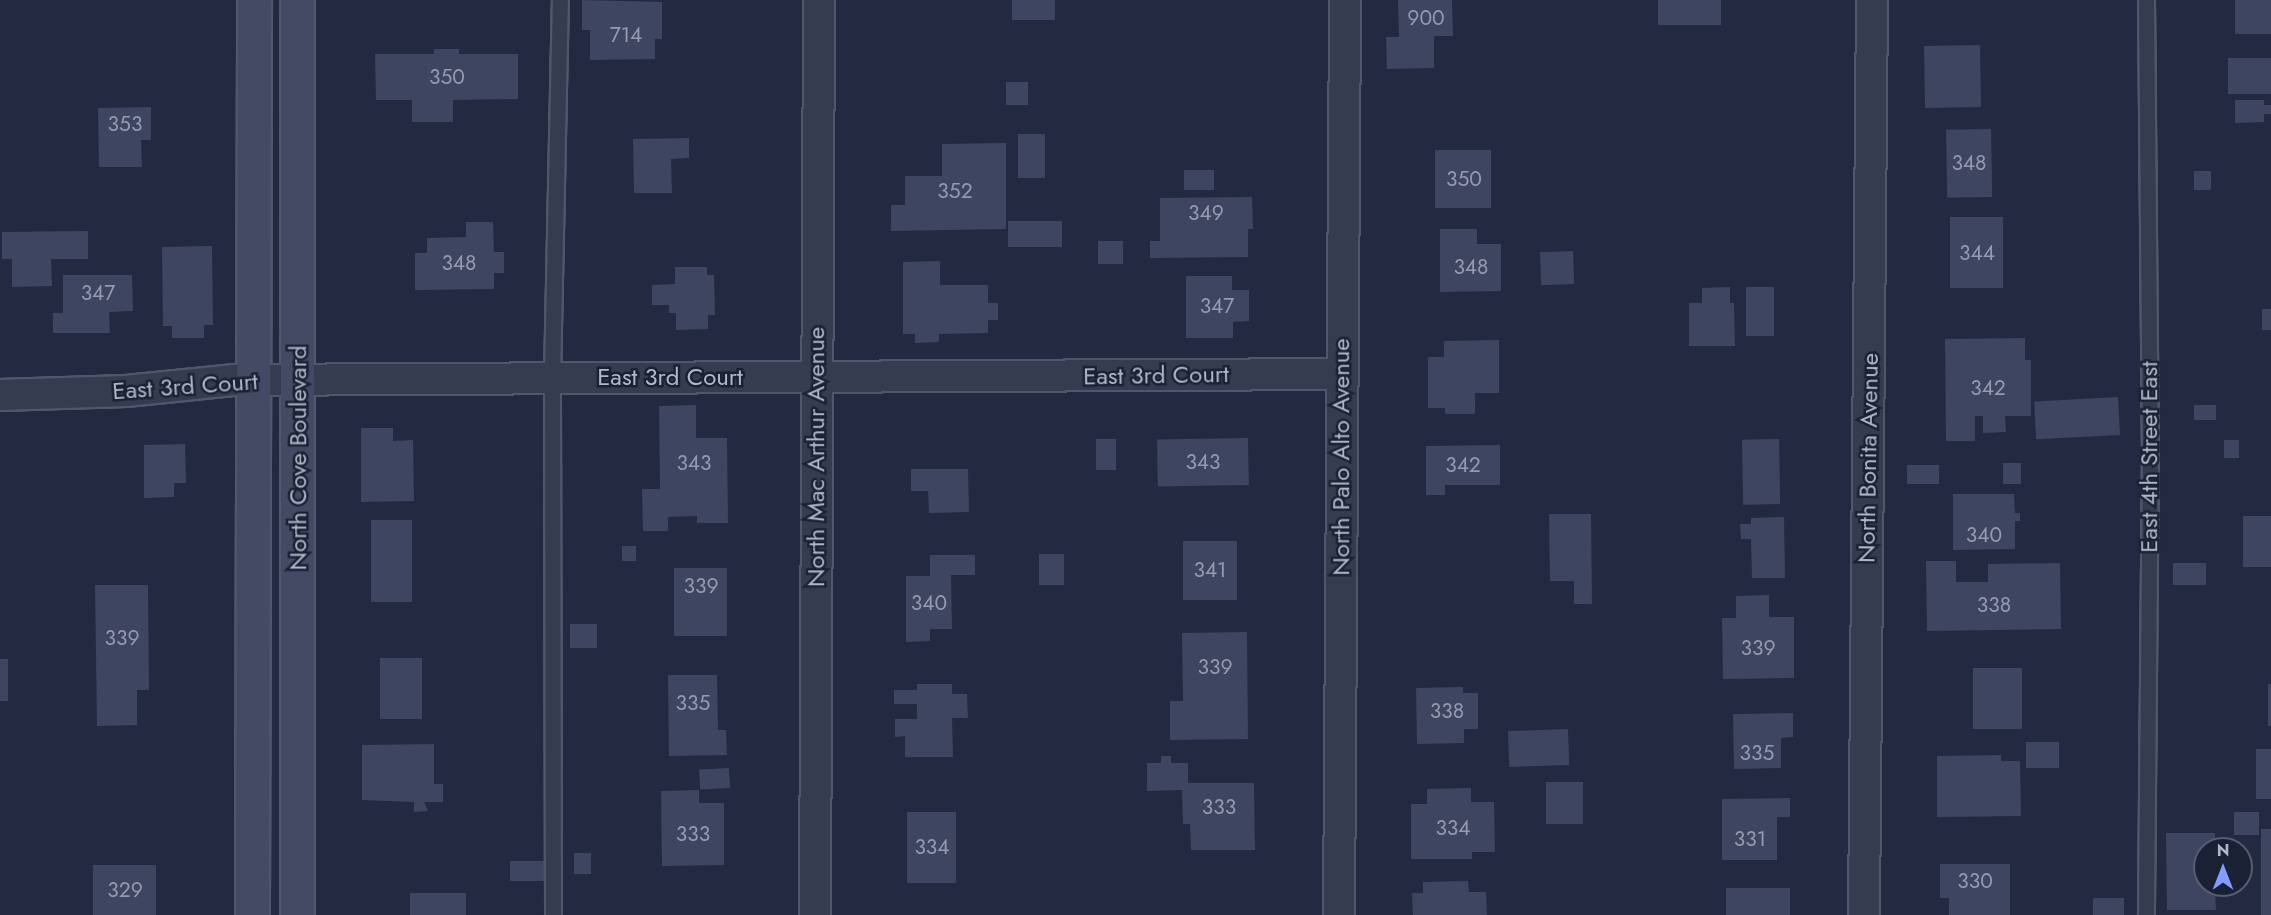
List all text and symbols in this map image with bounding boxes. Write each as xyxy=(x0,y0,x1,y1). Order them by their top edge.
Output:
house number: 900 xyxy=(1407,5,1445,31)
house number: 714 xyxy=(610,22,642,48)
house number: 350 xyxy=(429,64,465,90)
house number: 353 xyxy=(108,111,142,137)
house number: 348 xyxy=(1951,150,1987,176)
house number: 350 xyxy=(1446,166,1482,192)
house number: 352 xyxy=(937,178,973,204)
house number: 349 xyxy=(1188,200,1224,226)
house number: 344 xyxy=(1959,240,1995,266)
house number: 348 xyxy=(441,250,477,276)
house number: 348 xyxy=(1453,254,1489,280)
house number: 347 xyxy=(81,280,115,306)
house number: 347 xyxy=(1200,293,1234,319)
street label: North Mac Arthur Avenue xyxy=(802,327,830,587)
street label: North Palo Alto Avenue xyxy=(1327,338,1355,576)
street label: North Cove Boulevard xyxy=(284,345,312,571)
street label: North Bonita Avenue xyxy=(1852,353,1884,563)
street label: East 3rd Court xyxy=(1083,359,1229,391)
street label: East 4th Street East xyxy=(2135,361,2163,553)
street label: East 3rd Court xyxy=(597,363,743,391)
street label: East 3rd Court xyxy=(111,367,259,405)
house number: 342 xyxy=(1970,375,2006,401)
house number: 343 xyxy=(1185,449,1221,475)
house number: 343 xyxy=(676,450,712,476)
house number: 342 xyxy=(1445,452,1481,478)
house number: 340 xyxy=(1966,522,2002,548)
house number: 341 xyxy=(1193,557,1227,583)
house number: 339 xyxy=(683,573,719,599)
house number: 340 xyxy=(911,590,947,616)
house number: 338 xyxy=(1977,592,2011,618)
house number: 339 xyxy=(104,625,140,651)
house number: 339 xyxy=(1740,635,1776,661)
house number: 339 xyxy=(1197,654,1233,680)
house number: 335 xyxy=(676,690,710,716)
house number: 338 xyxy=(1430,698,1464,724)
house number: 335 xyxy=(1740,740,1774,766)
house number: 333 xyxy=(1202,794,1236,820)
house number: 334 xyxy=(1435,815,1471,841)
house number: 333 xyxy=(676,821,710,847)
house number: 331 xyxy=(1734,826,1766,852)
house number: 334 xyxy=(914,834,950,860)
north arrow xyxy=(2193,837,2253,897)
text: N xyxy=(2217,839,2229,862)
house number: 330 xyxy=(1957,868,1993,894)
house number: 329 xyxy=(107,877,143,903)

